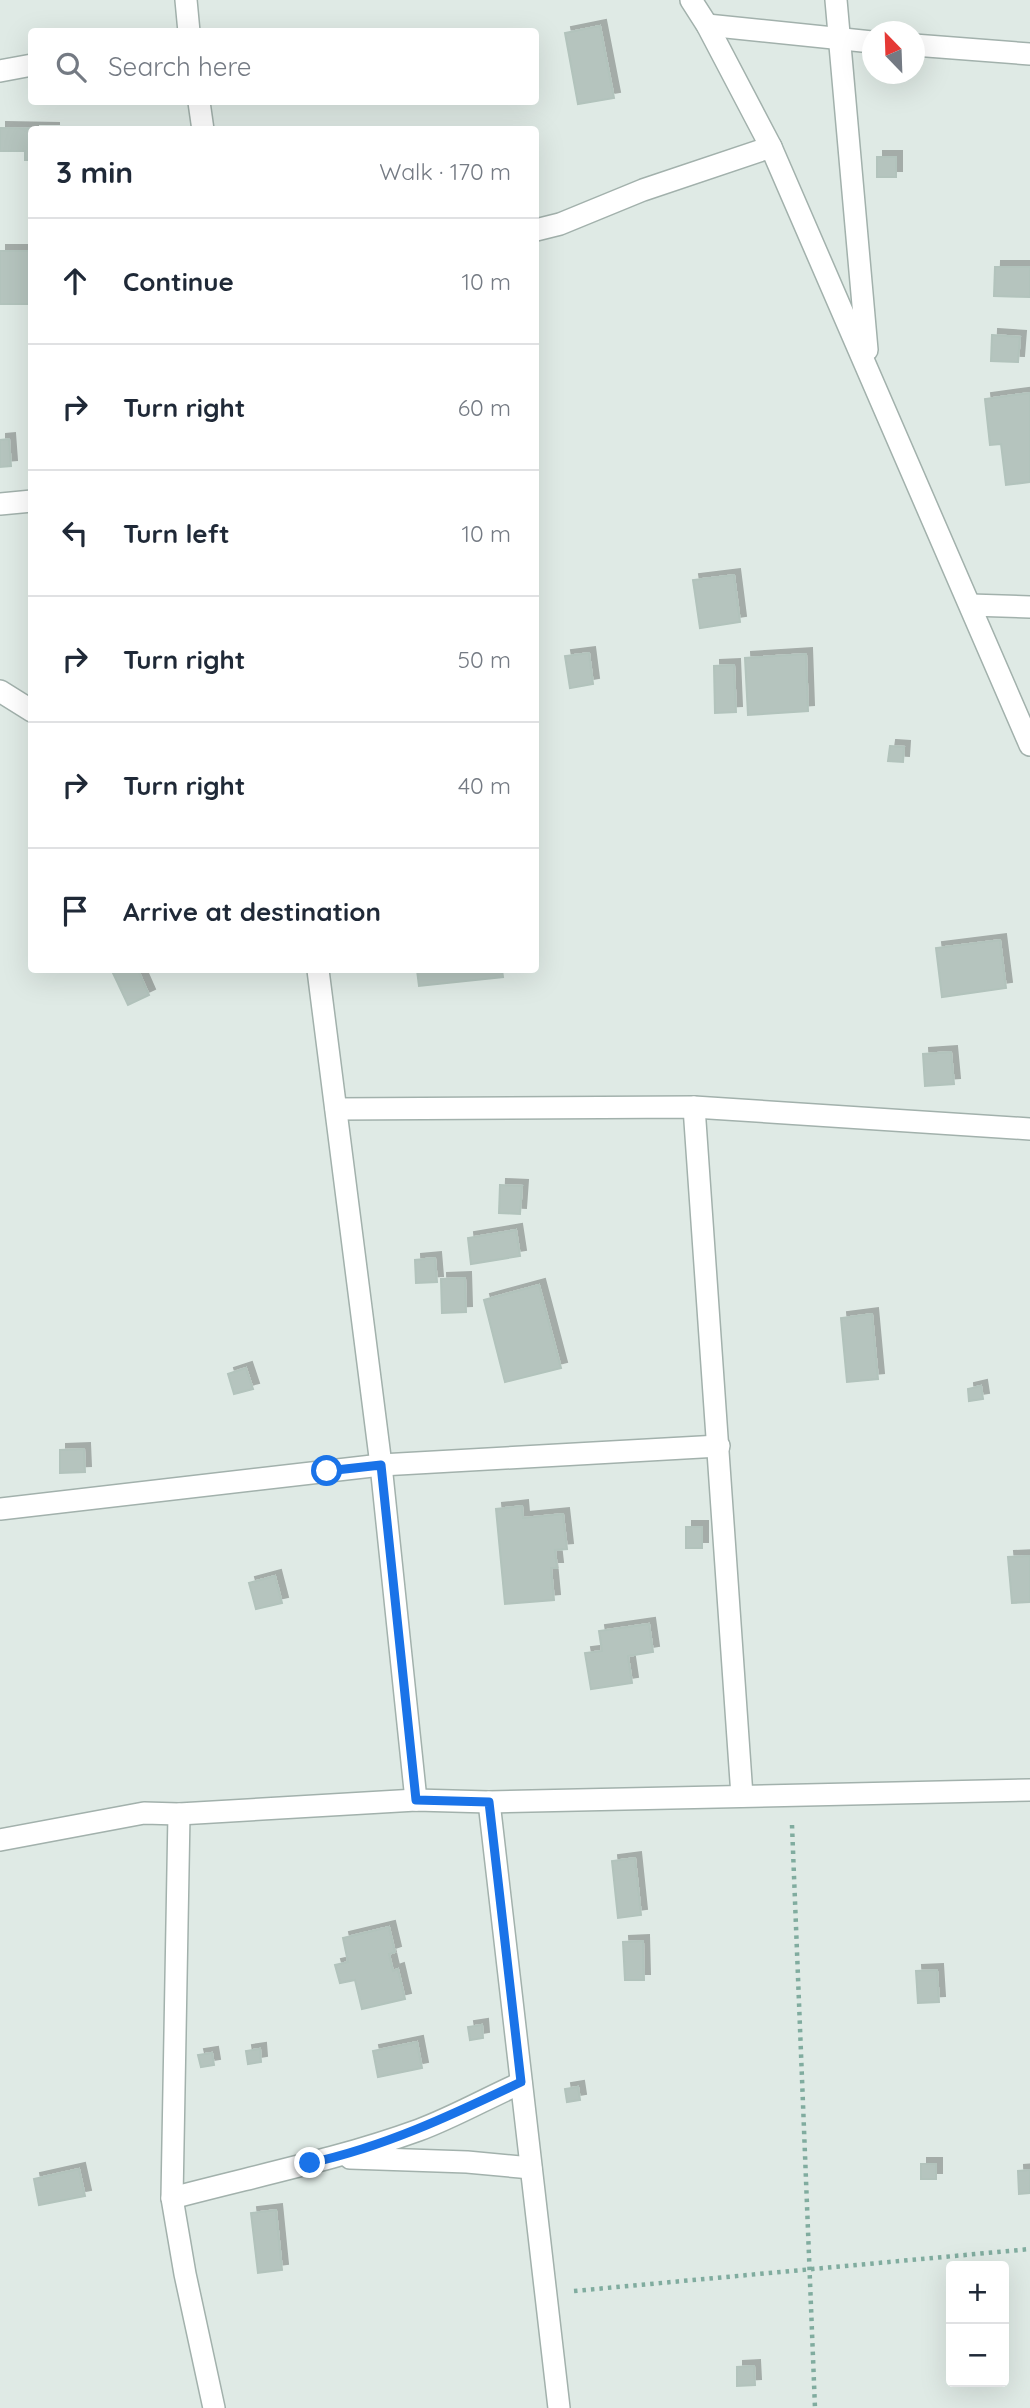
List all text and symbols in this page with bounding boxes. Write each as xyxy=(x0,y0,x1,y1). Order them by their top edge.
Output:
north arrow xyxy=(862,21,925,84)
search box xyxy=(28,28,539,105)
icon: search xyxy=(52,48,90,86)
text: Search here xyxy=(108,50,252,83)
text: 3 min xyxy=(56,153,133,191)
text: Walk · 170 m xyxy=(379,157,511,186)
icon: ahead xyxy=(56,262,94,300)
text: Continue xyxy=(123,265,234,298)
text: 10 m xyxy=(462,267,511,296)
icon: right xyxy=(56,388,94,426)
text: Turn right xyxy=(123,391,245,424)
text: 60 m xyxy=(458,393,511,422)
icon: left xyxy=(56,514,94,552)
text: Turn left xyxy=(123,517,230,550)
text: 10 m xyxy=(462,519,511,548)
icon: right xyxy=(56,640,94,678)
text: Turn right xyxy=(123,643,245,676)
text: 50 m xyxy=(458,645,511,674)
icon: right xyxy=(56,766,94,804)
text: Turn right xyxy=(123,769,245,802)
text: 40 m xyxy=(458,771,511,800)
icon: arrive xyxy=(56,892,94,930)
text: Arrive at destination xyxy=(123,895,381,928)
route start xyxy=(311,1455,342,1486)
route end xyxy=(294,2147,325,2178)
map controls xyxy=(946,2261,1009,2387)
button: + xyxy=(946,2261,1009,2324)
button: − xyxy=(946,2324,1009,2387)

